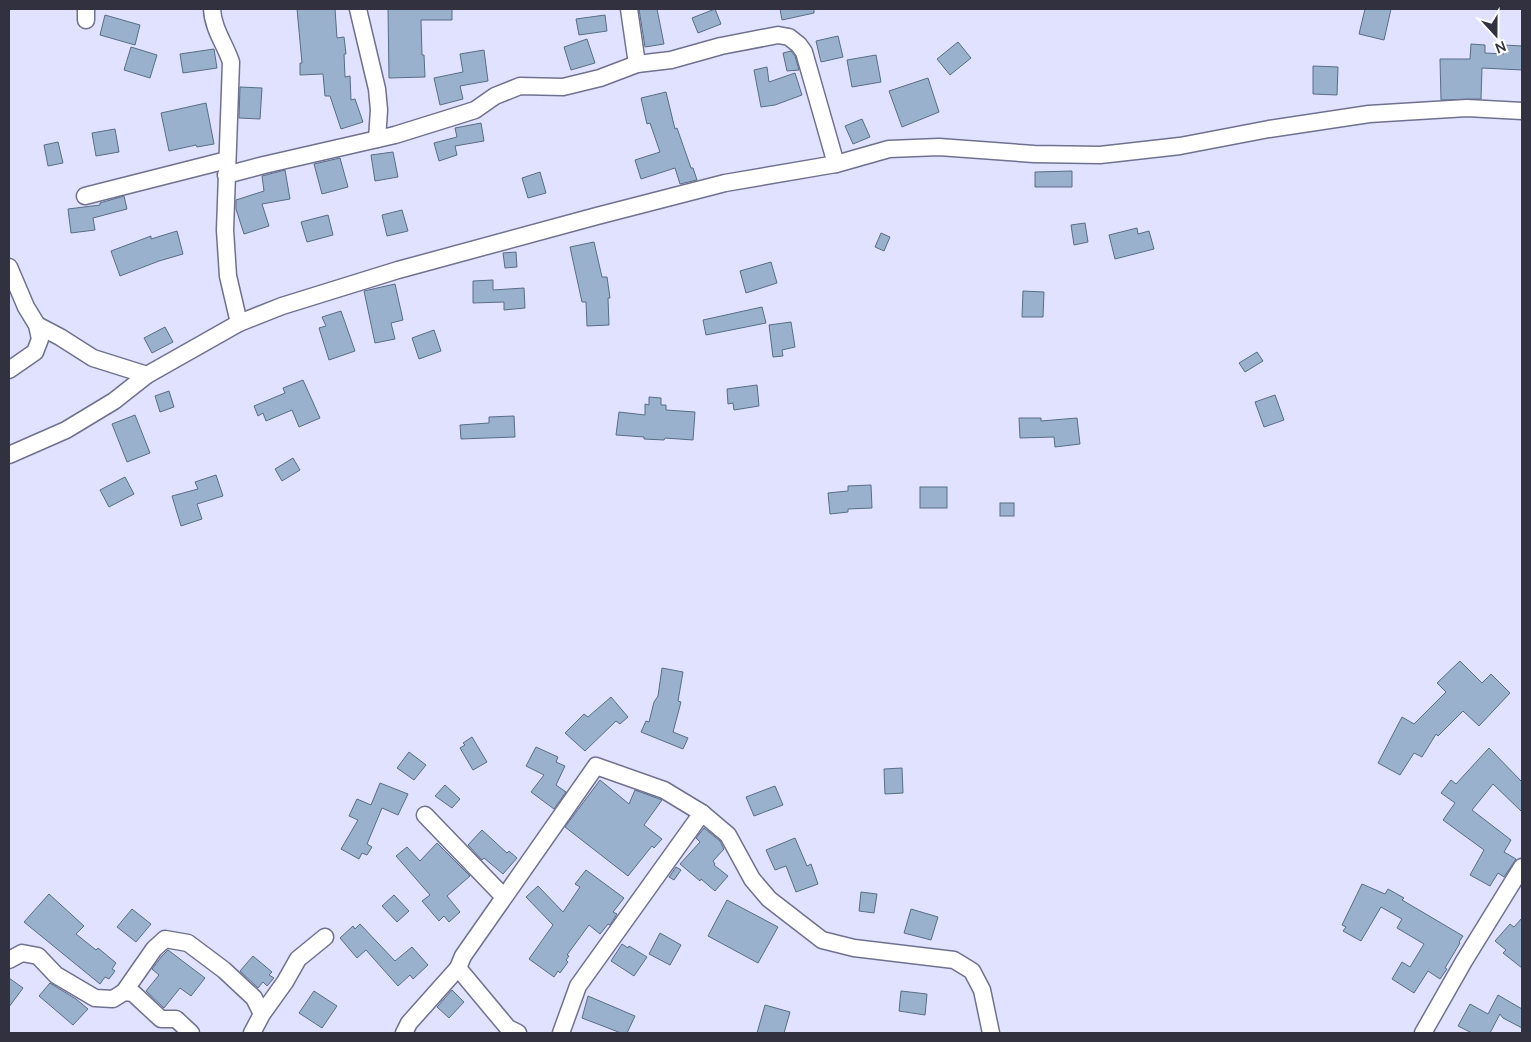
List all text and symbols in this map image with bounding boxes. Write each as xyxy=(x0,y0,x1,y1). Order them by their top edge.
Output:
north arrow xyxy=(1471,10,1521,60)
text: N xyxy=(1493,37,1509,58)

